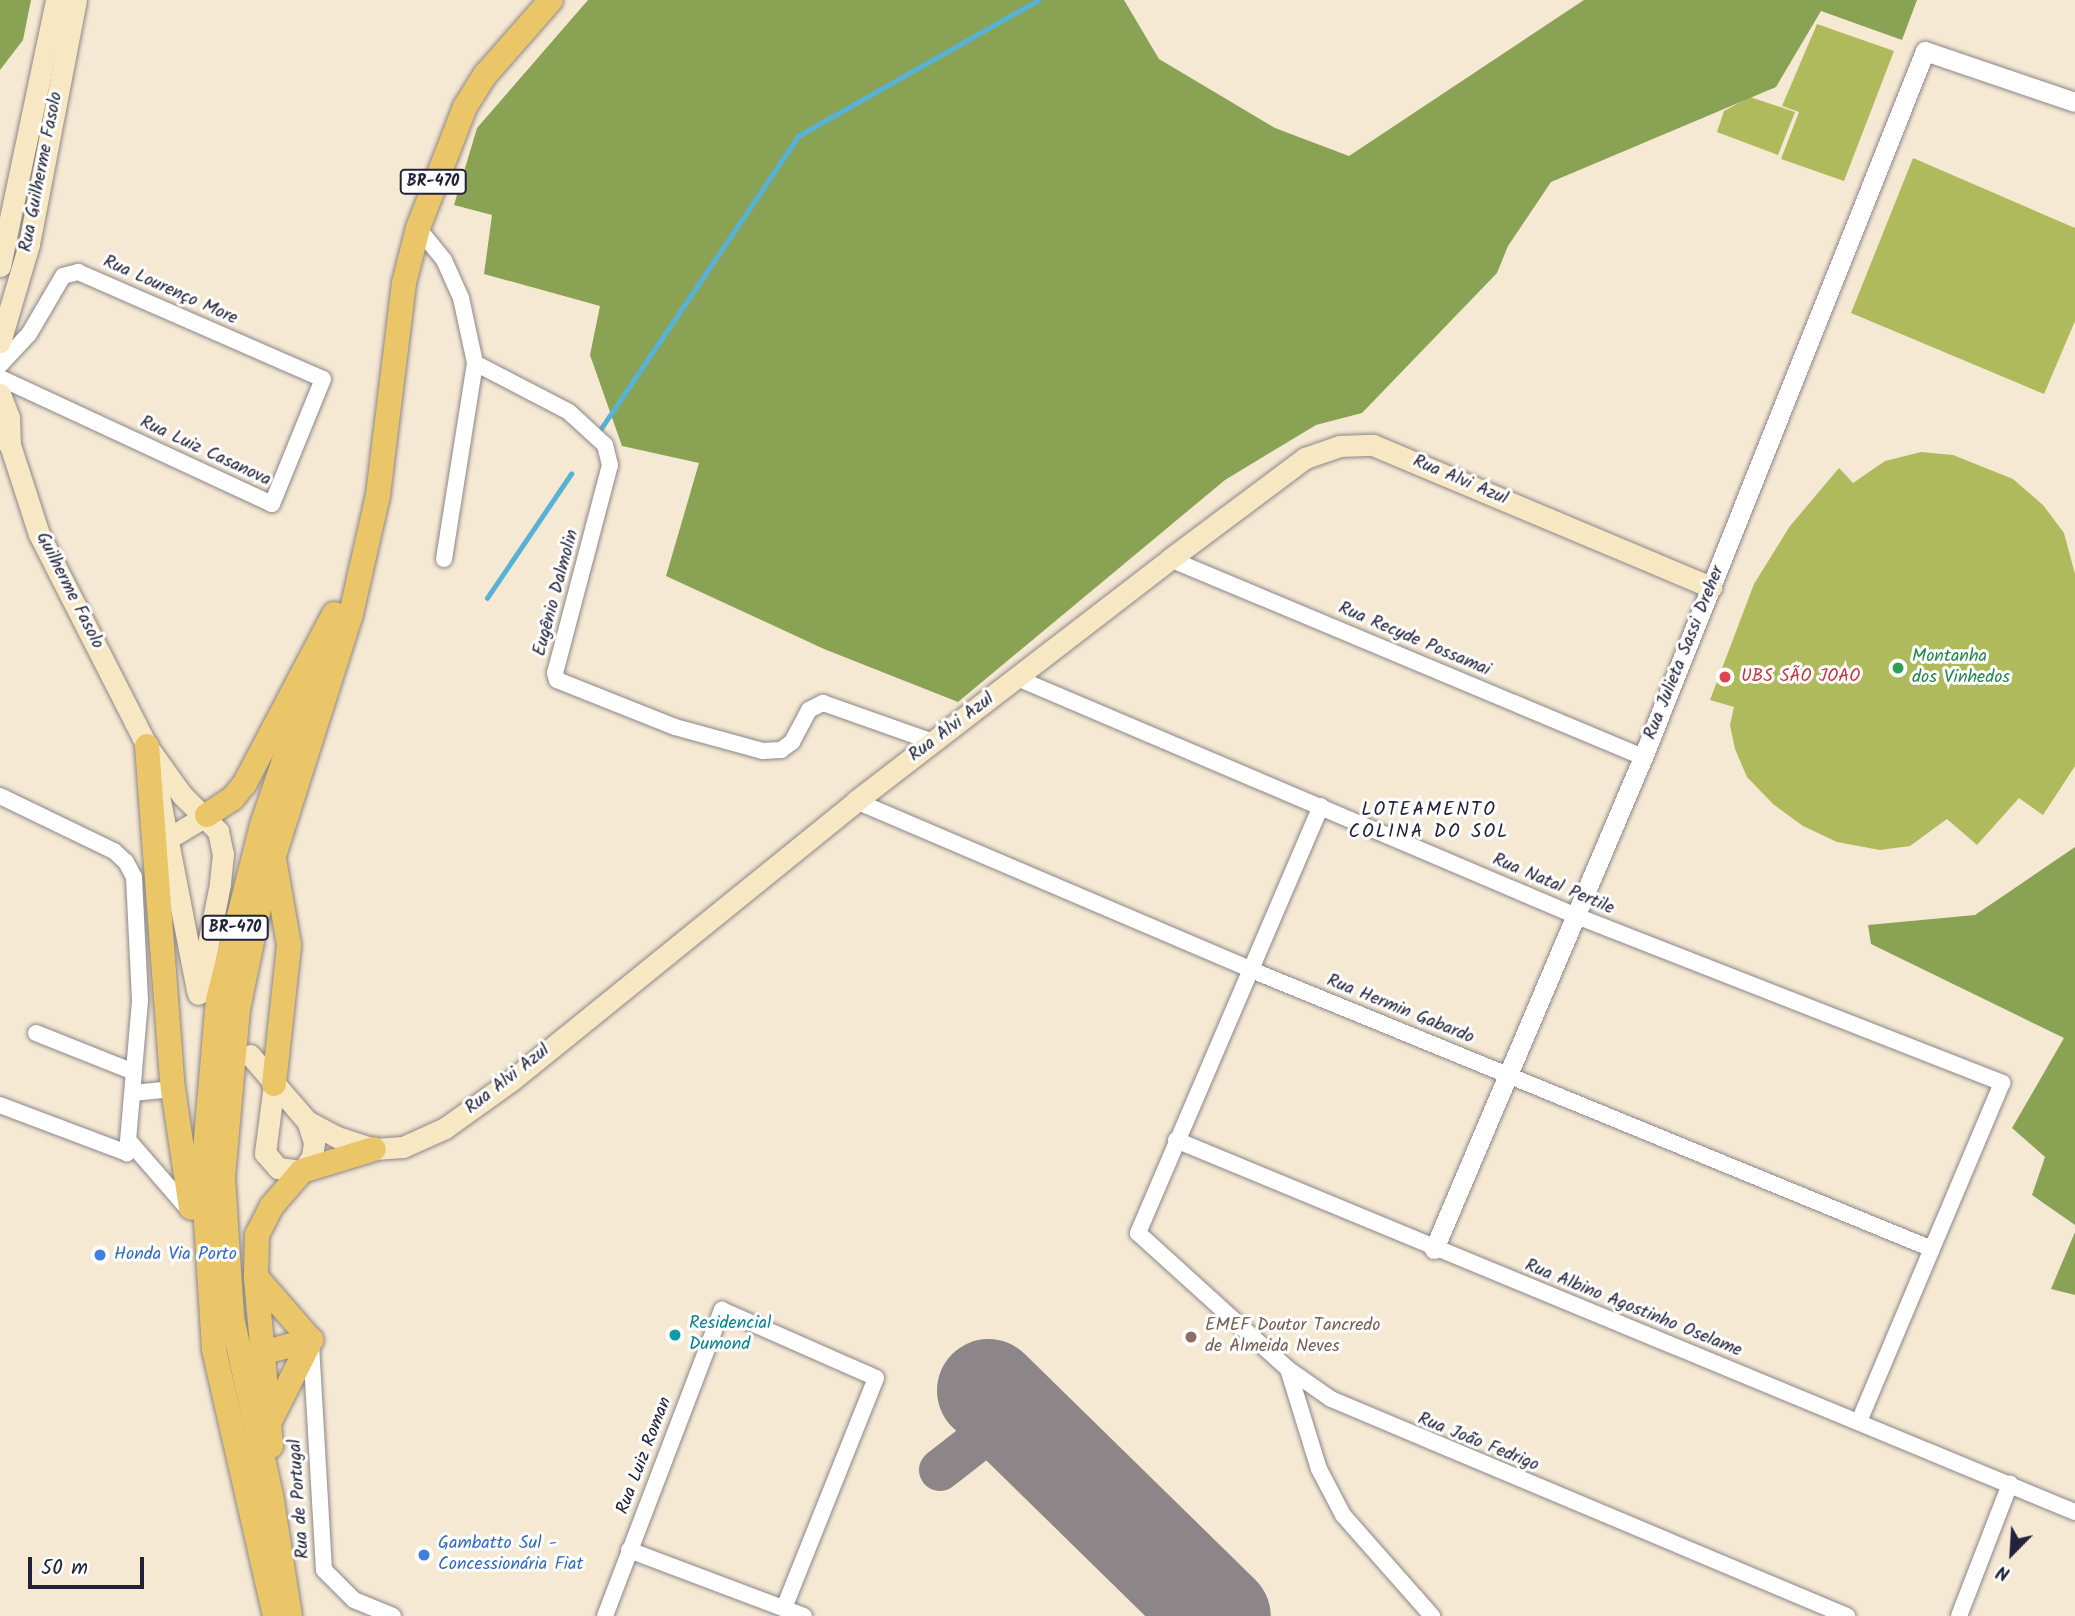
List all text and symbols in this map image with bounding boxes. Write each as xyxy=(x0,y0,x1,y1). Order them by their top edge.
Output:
street label: Rua Guilherme Fasolo xyxy=(16,90,68,254)
road number: BR-470 xyxy=(398,170,468,194)
street label: Rua Lourenço More xyxy=(99,252,241,330)
street label: Rua Luiz Casanova xyxy=(136,412,274,492)
street label: Rua Alvi Azul xyxy=(1409,451,1511,511)
street label: Eugênio Dalmolin xyxy=(530,527,584,659)
street label: Guilherme Fasolo xyxy=(30,529,108,653)
street label: Rua Julieta Sassi Dreher xyxy=(1640,563,1730,743)
street label: Rua Recyde Possamai xyxy=(1335,598,1493,682)
place label: Montanha dos Vinhedos xyxy=(1912,647,2010,690)
marker: Montanha dos Vinhedos xyxy=(1890,660,1906,676)
place label: UBS SÃO JOAO xyxy=(1741,666,1860,688)
marker: UBS SÃO JOAO xyxy=(1715,667,1735,687)
street label: Rua Alvi Azul xyxy=(905,689,999,767)
district label: LOTEAMENTO COLINA DO SOL xyxy=(1350,800,1508,844)
street label: Rua Natal Pertile xyxy=(1489,850,1617,920)
road number: BR-470 xyxy=(200,916,270,940)
street label: Rua Hermin Gabardo xyxy=(1323,971,1477,1049)
street label: Rua Alvi Azul xyxy=(461,1040,555,1120)
place label: Honda Via Porto xyxy=(114,1244,237,1266)
marker: Honda Via Porto xyxy=(92,1247,108,1263)
street label: Rua Albino Agostinho Oselame xyxy=(1521,1256,1745,1362)
place label: Residencial Dumond xyxy=(689,1314,771,1356)
place label: EMEF Doutor Tancredo de Almeida Neves xyxy=(1205,1316,1380,1358)
marker: Residencial Dumond xyxy=(667,1327,683,1343)
marker: EMEF Doutor Tancredo de Almeida Neves xyxy=(1183,1329,1199,1345)
street label: Rua Luiz Roman xyxy=(613,1394,677,1518)
street label: Rua João Fedrigo xyxy=(1414,1409,1542,1477)
street label: Rua de Portugal xyxy=(285,1438,315,1560)
north arrow xyxy=(1977,1518,2047,1588)
place label: Gambatto Sul - Concessionária Fiat xyxy=(438,1534,584,1576)
scale bar xyxy=(32,1542,147,1586)
marker: Gambatto Sul - Concessionária Fiat xyxy=(416,1547,432,1563)
text: 50 m xyxy=(41,1552,88,1585)
text: N xyxy=(1992,1556,2015,1588)

